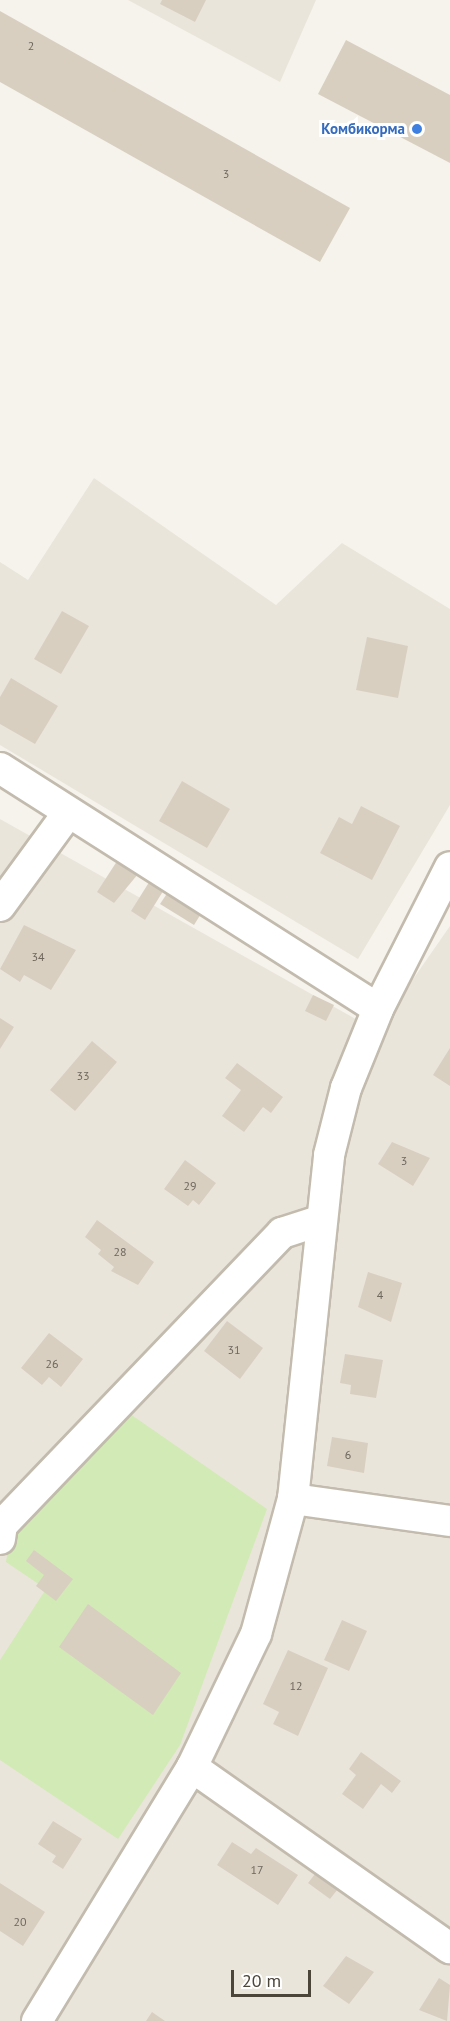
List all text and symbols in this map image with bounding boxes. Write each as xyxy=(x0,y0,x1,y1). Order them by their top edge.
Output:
house number: 2 xyxy=(28,39,34,53)
place label: Комбикорма xyxy=(321,120,405,138)
marker: Комбикорма xyxy=(410,122,424,136)
house number: 3 xyxy=(223,167,229,181)
house number: 34 xyxy=(31,950,45,964)
house number: 33 xyxy=(76,1069,90,1083)
house number: 3 xyxy=(401,1154,407,1168)
house number: 29 xyxy=(183,1179,197,1193)
house number: 28 xyxy=(113,1245,127,1259)
house number: 4 xyxy=(377,1288,383,1302)
house number: 31 xyxy=(227,1343,241,1357)
house number: 26 xyxy=(45,1357,59,1371)
house number: 6 xyxy=(345,1448,351,1462)
house number: 12 xyxy=(289,1679,303,1693)
house number: 17 xyxy=(250,1863,264,1877)
house number: 20 xyxy=(13,1915,27,1929)
scale bar xyxy=(234,1958,314,1996)
text: 20 m xyxy=(242,1969,281,1992)

